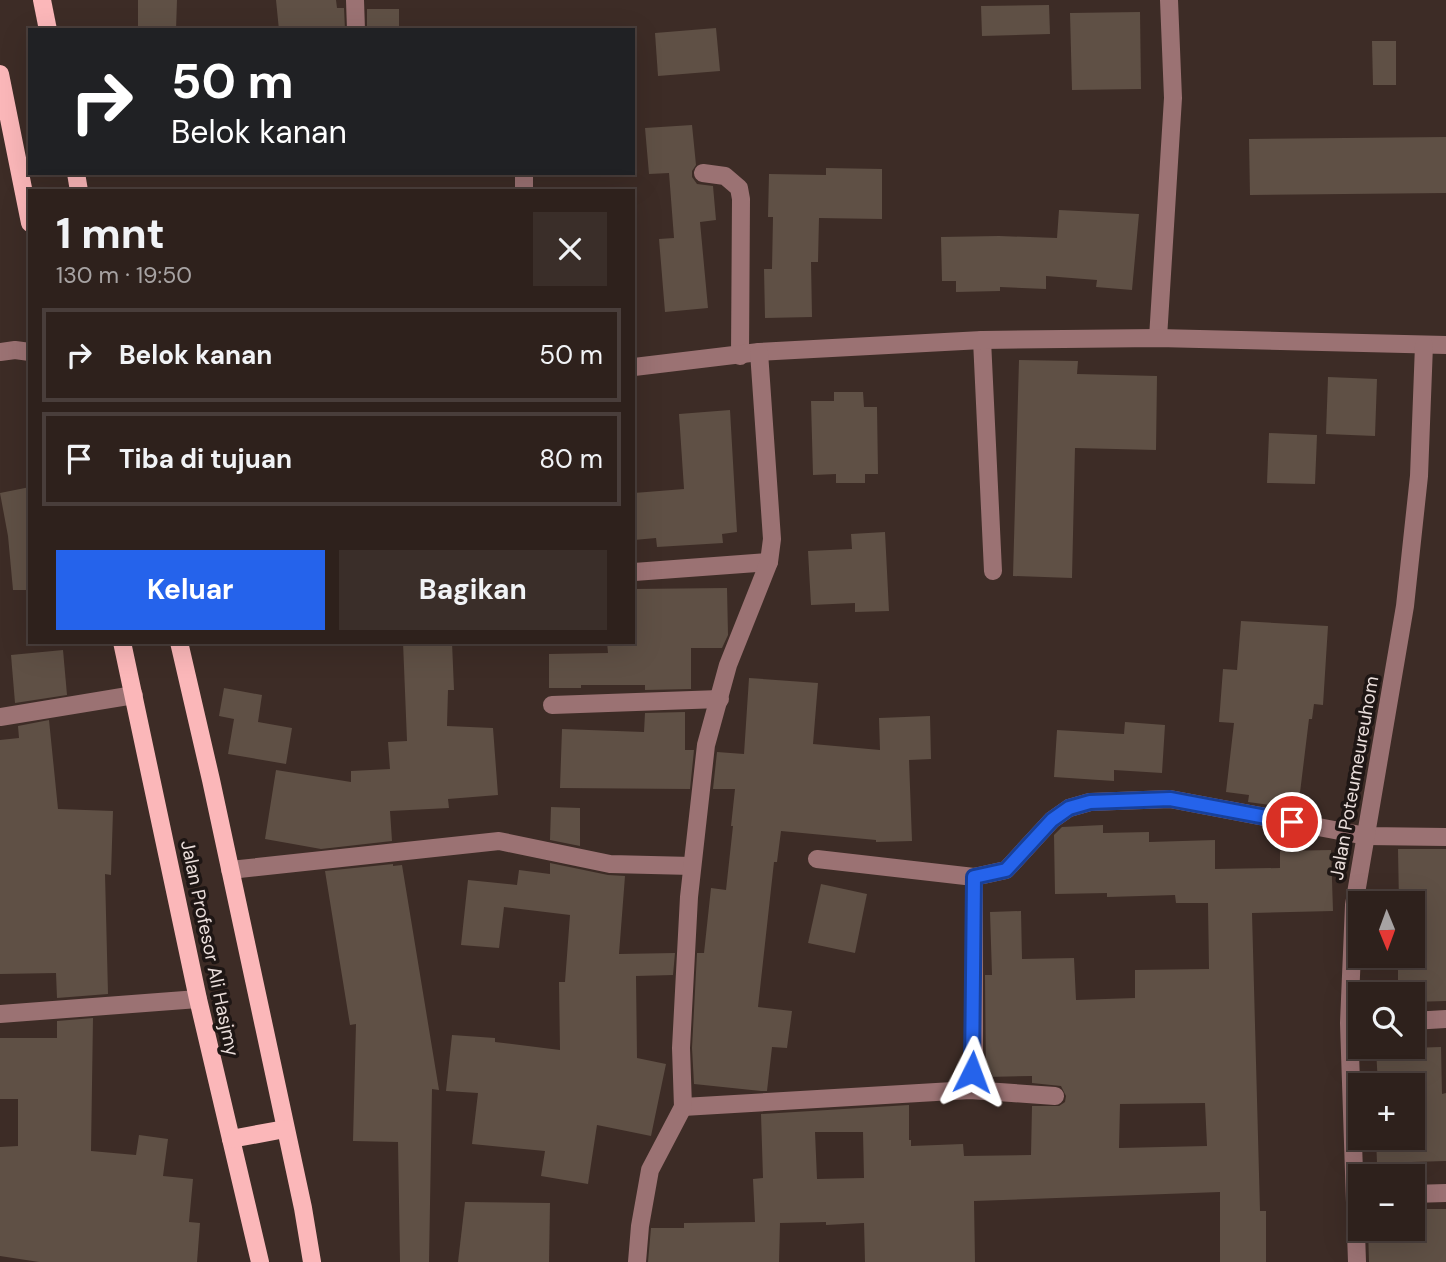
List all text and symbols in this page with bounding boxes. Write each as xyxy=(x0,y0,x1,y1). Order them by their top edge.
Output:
text: 50 m xyxy=(171,49,294,113)
icon: right xyxy=(56,56,147,147)
text: Belok kanan xyxy=(171,111,347,153)
text: 1 mnt xyxy=(56,206,165,261)
button: close xyxy=(533,212,607,286)
text: 130 m · 19:50 xyxy=(56,260,192,290)
icon: right xyxy=(60,336,98,374)
text: Belok kanan xyxy=(119,338,272,372)
text: 50 m xyxy=(539,338,603,372)
icon: arrive xyxy=(60,440,98,478)
text: Tiba di tujuan xyxy=(119,442,292,476)
text: 80 m xyxy=(539,442,603,476)
button: Keluar xyxy=(56,550,325,630)
button: Bagikan xyxy=(339,550,607,630)
street label: Jalan Poteumeureuhom xyxy=(1324,674,1384,882)
pin xyxy=(1262,792,1322,852)
icon: arrive xyxy=(1273,803,1311,841)
street label: Jalan Profesor Ali Hasjmy xyxy=(175,838,245,1059)
north arrow xyxy=(1348,891,1424,968)
map controls xyxy=(1348,891,1425,1241)
button: search xyxy=(1348,982,1425,1059)
position arrow xyxy=(935,1035,1009,1109)
button: + xyxy=(1348,1073,1425,1150)
button: − xyxy=(1348,1164,1425,1241)

